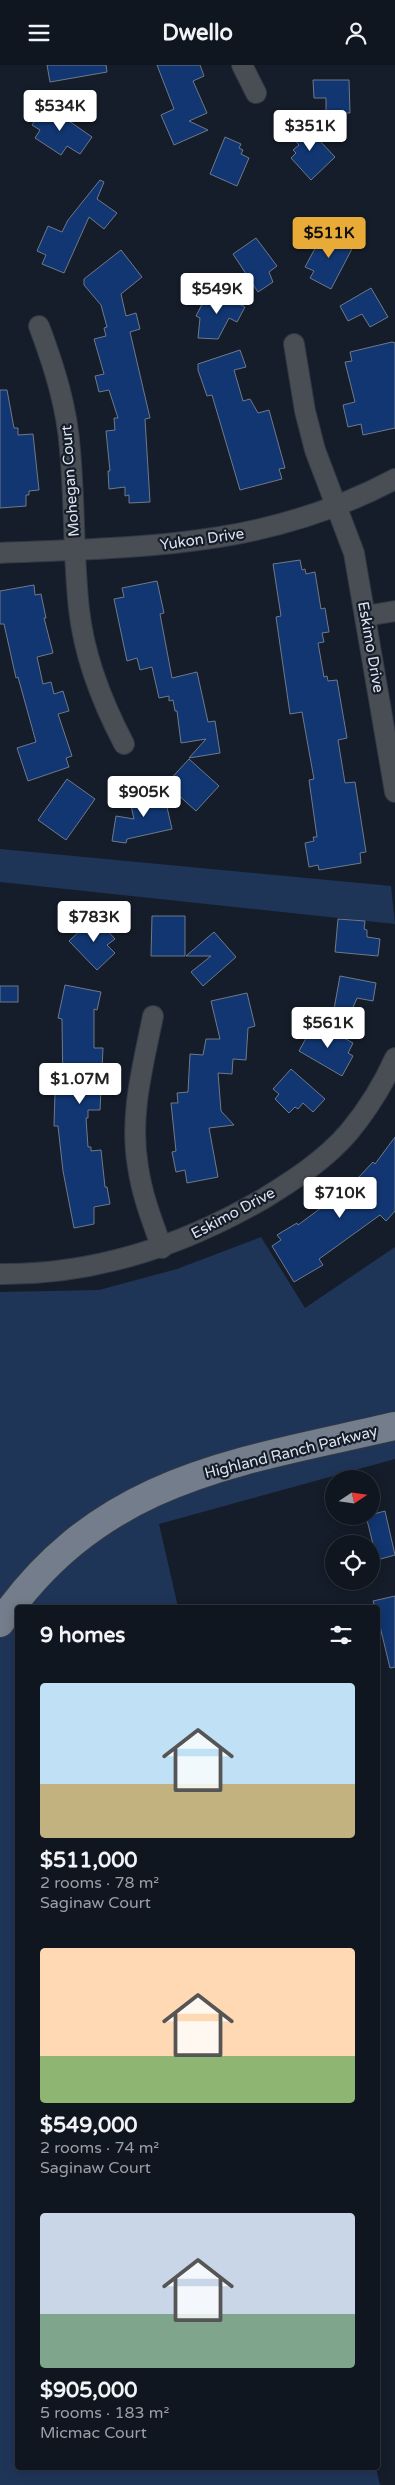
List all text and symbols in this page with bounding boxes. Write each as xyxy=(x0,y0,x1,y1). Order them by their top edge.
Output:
icon: menu xyxy=(25,19,53,47)
icon: person xyxy=(342,19,370,47)
text: Dwello xyxy=(162,20,233,46)
pin: $534K xyxy=(25,89,95,132)
text: $534K xyxy=(35,96,85,116)
pin: $351K xyxy=(275,109,345,152)
text: $351K xyxy=(285,116,335,136)
pin: $511K xyxy=(294,217,364,259)
text: $511K xyxy=(304,223,354,243)
pin: $549K xyxy=(182,273,252,315)
text: $549K xyxy=(192,279,242,299)
street label: Mohegan Court xyxy=(57,424,83,537)
street label: Yukon Drive xyxy=(159,524,245,554)
street label: Eskimo Drive xyxy=(354,600,388,694)
pin: $905K xyxy=(109,775,179,818)
text: $905K xyxy=(119,782,169,802)
pin: $783K xyxy=(59,901,129,943)
text: $783K xyxy=(69,907,119,927)
pin: $561K xyxy=(293,1007,363,1049)
text: $561K xyxy=(303,1013,353,1033)
pin: $1.07M xyxy=(39,1063,121,1105)
text: $1.07M xyxy=(50,1069,110,1089)
pin: $710K xyxy=(305,1177,375,1219)
street label: Eskimo Drive xyxy=(188,1183,278,1243)
text: $710K xyxy=(315,1183,365,1203)
street label: Highland Ranch Parkway xyxy=(203,1422,379,1482)
north arrow xyxy=(325,1470,380,1525)
map controls xyxy=(325,1470,380,1590)
button: locate xyxy=(325,1535,380,1590)
icon: filters xyxy=(327,1621,355,1649)
text: 9 homes xyxy=(40,1623,125,1648)
icon: home xyxy=(153,1715,243,1805)
text: $511,000 xyxy=(40,1848,138,1873)
text: 2 rooms · 78 m² xyxy=(40,1873,159,1893)
text: Saginaw Court xyxy=(40,1893,151,1913)
icon: home xyxy=(153,1980,243,2070)
text: $549,000 xyxy=(40,2113,138,2138)
text: 2 rooms · 74 m² xyxy=(40,2138,159,2158)
text: Saginaw Court xyxy=(40,2158,151,2178)
icon: home xyxy=(153,2245,243,2335)
text: $905,000 xyxy=(40,2378,137,2403)
text: 5 rooms · 183 m² xyxy=(40,2403,169,2423)
text: Micmac Court xyxy=(40,2423,147,2443)

